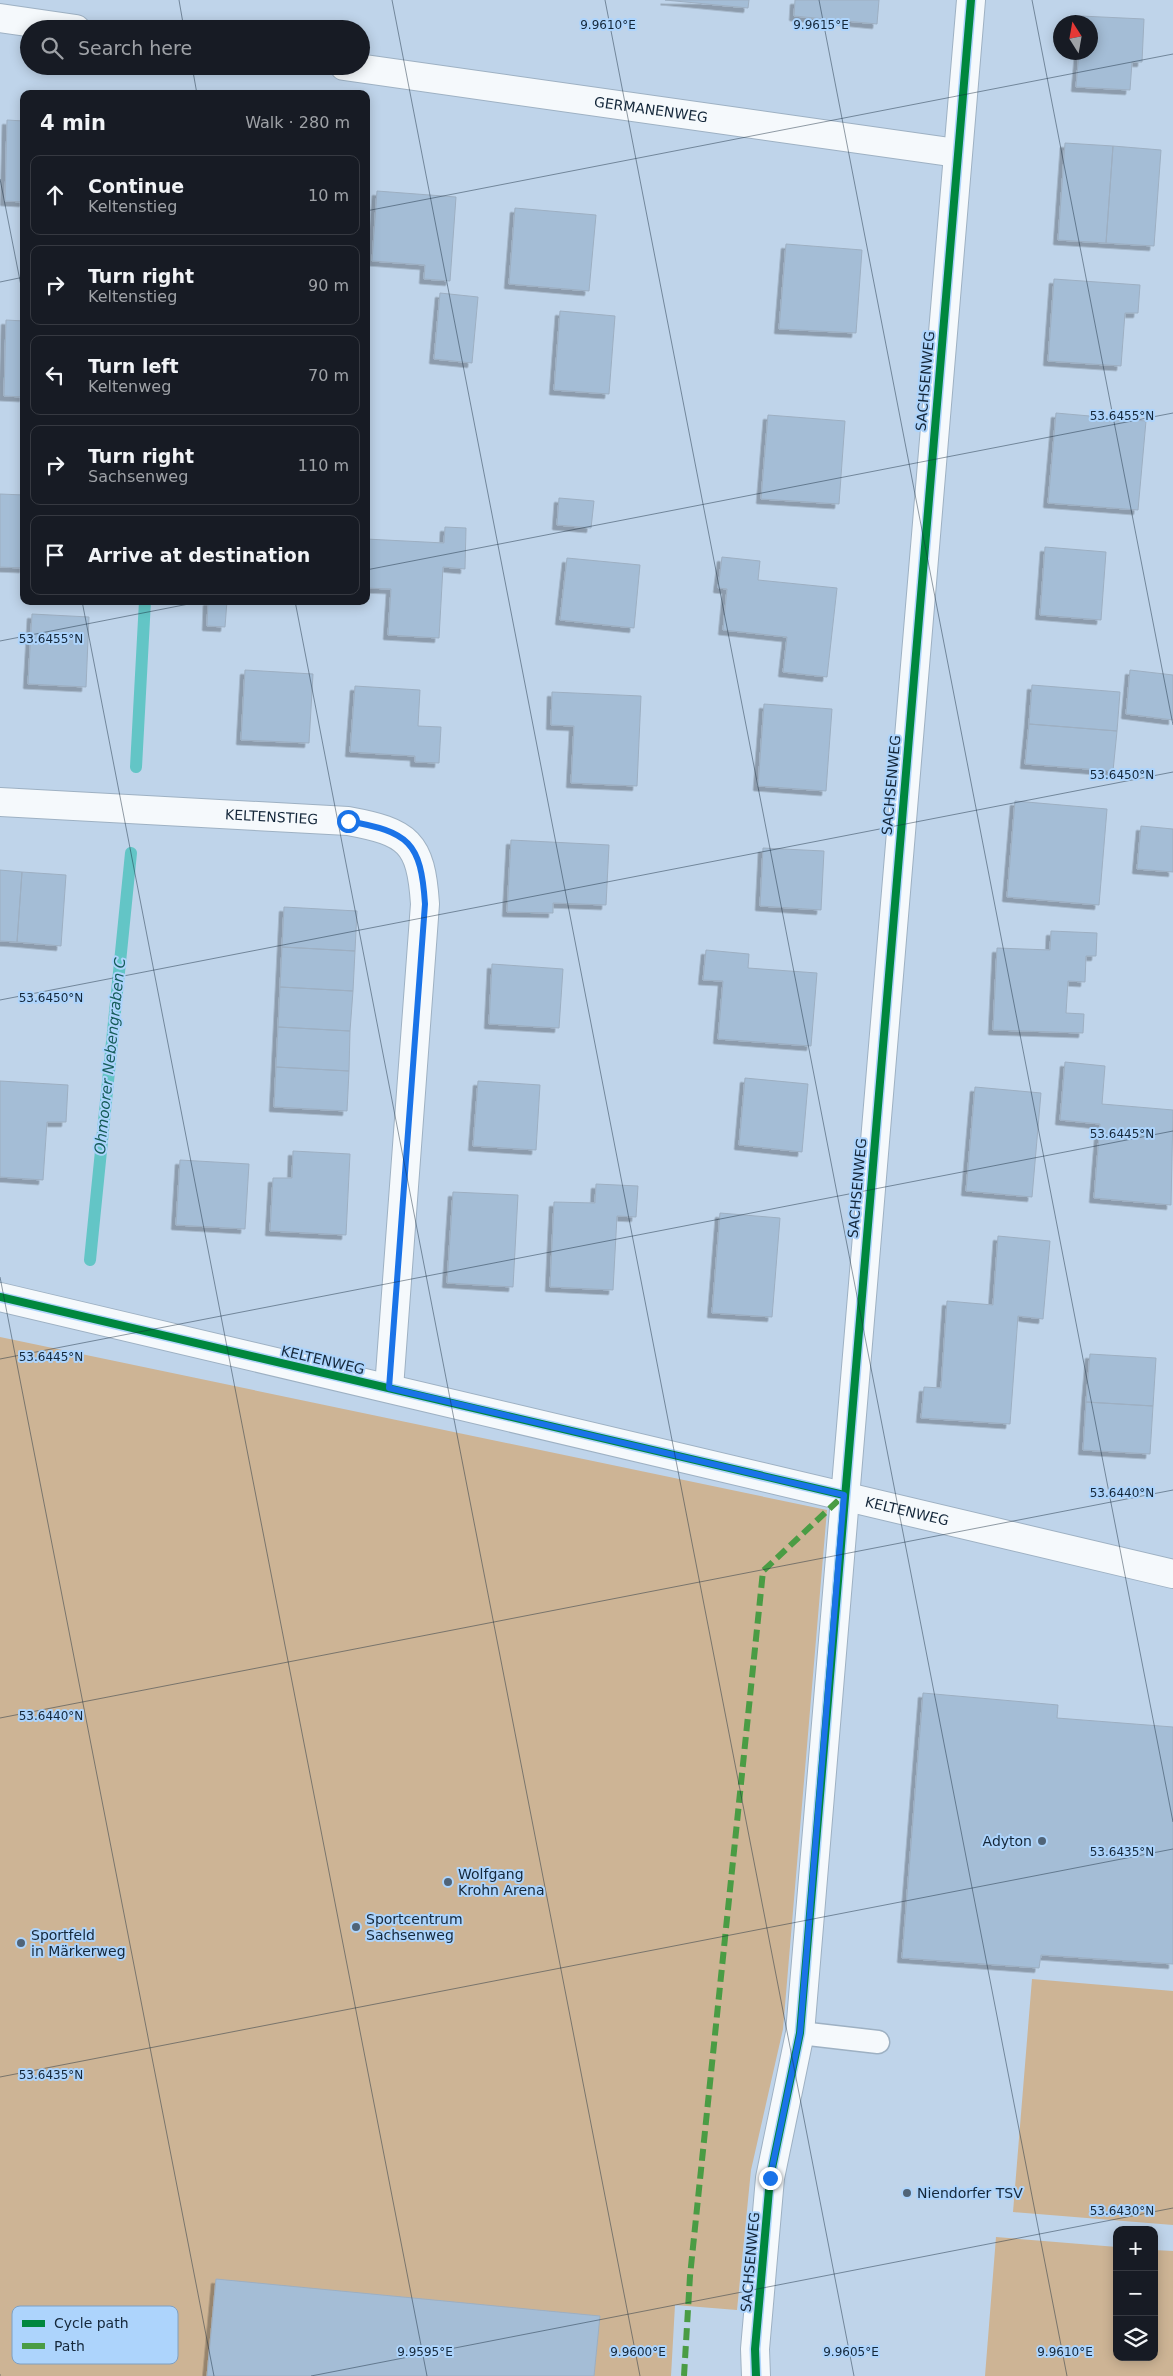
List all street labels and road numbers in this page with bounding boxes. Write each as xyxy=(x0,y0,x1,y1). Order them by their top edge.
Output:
street label: GERMANENWEG xyxy=(593,94,709,126)
street label: SACHSENWEG xyxy=(913,330,937,432)
street label: SACHSENWEG xyxy=(879,734,903,836)
street label: KELTENSTIEG xyxy=(225,806,319,827)
street label: SACHSENWEG xyxy=(845,1137,869,1239)
street label: KELTENWEG xyxy=(280,1343,366,1377)
street label: KELTENWEG xyxy=(864,1494,950,1529)
street label: SACHSENWEG xyxy=(738,2211,762,2313)

